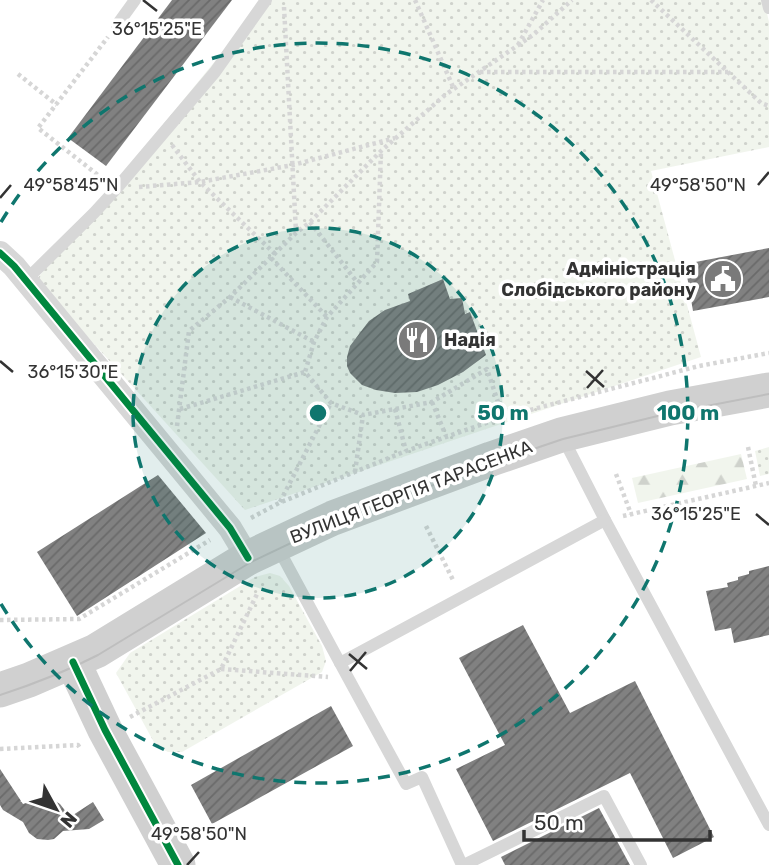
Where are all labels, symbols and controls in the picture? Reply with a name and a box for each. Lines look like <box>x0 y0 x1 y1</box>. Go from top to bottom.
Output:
text: 36°15'25"E <box>112 18 202 40</box>
text: 49°58'45"N <box>24 174 118 196</box>
text: 49°58'50"N <box>650 174 746 196</box>
place label: Адміністрація Слобідського району <box>501 258 696 301</box>
public building icon: Адміністрація Слобідського району <box>702 258 744 300</box>
restaurant icon: Надія <box>396 319 438 361</box>
place label: Надія <box>444 329 496 351</box>
text: 36°15'30"E <box>28 361 118 383</box>
text: 50 m <box>477 400 529 425</box>
text: 100 m <box>657 400 719 425</box>
centre of rings <box>306 401 330 425</box>
street label: ВУЛИЦЯ ГЕОРГІЯ ТАРАСЕНКА <box>287 436 535 548</box>
text: 36°15'25"E <box>651 503 741 525</box>
north arrow <box>21 774 91 844</box>
scale bar <box>524 798 710 842</box>
text: N <box>55 807 82 832</box>
text: 50 m <box>534 810 584 835</box>
text: 49°58'50"N <box>151 823 247 845</box>

